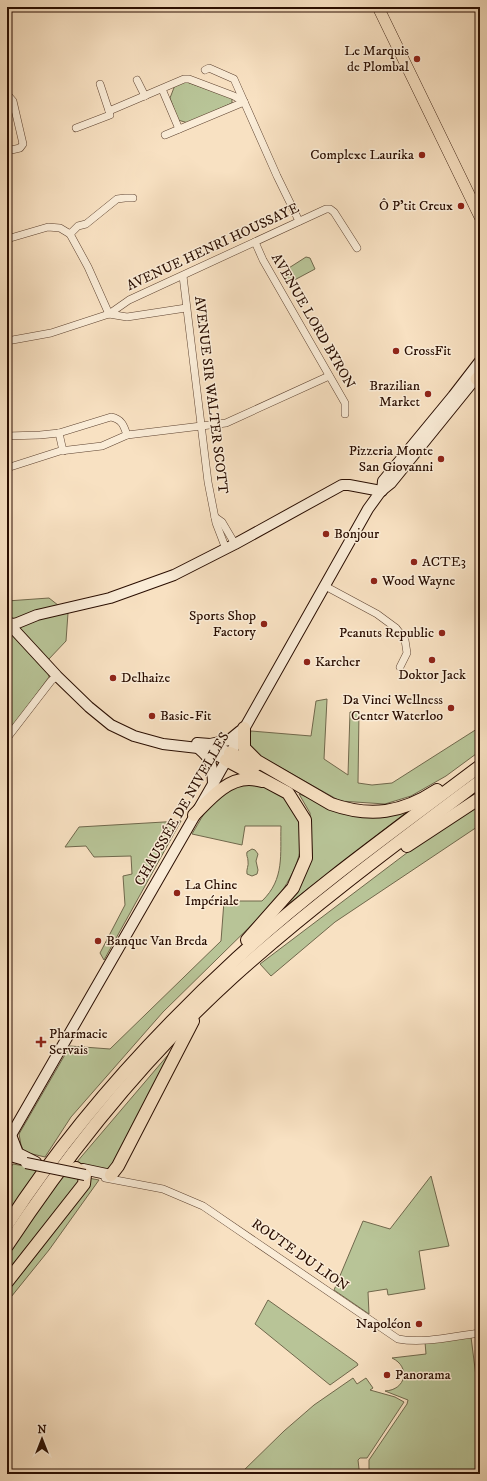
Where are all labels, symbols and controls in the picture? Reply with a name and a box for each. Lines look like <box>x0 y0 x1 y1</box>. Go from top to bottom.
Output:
place label: Le Marquis de Plombal <box>344 42 410 76</box>
marker: Le Marquis de Plombal <box>412 54 422 64</box>
place label: Complexe Laurika <box>310 146 414 164</box>
marker: Complexe Laurika <box>417 150 427 160</box>
place label: Ô P'tit Creux <box>379 197 453 215</box>
street label: AVENUE HENRI HOUSSAYE <box>124 199 302 295</box>
marker: Ô P'tit Creux <box>456 201 466 211</box>
street label: AVENUE LORD BYRON <box>267 250 359 392</box>
street label: AVENUE SIR WALTER SCOTT <box>190 295 232 495</box>
place label: CrossFit <box>404 342 452 360</box>
marker: CrossFit <box>391 346 401 356</box>
place label: Brazilian Market <box>369 377 421 411</box>
marker: Brazilian Market <box>423 389 433 399</box>
place label: Pizzeria Monte San Giovanni <box>349 442 433 476</box>
marker: Pizzeria Monte San Giovanni <box>436 454 446 464</box>
place label: Bonjour <box>334 525 380 543</box>
marker: Bonjour <box>321 529 331 539</box>
place label: ACTE3 <box>422 553 466 571</box>
marker: ACTE3 <box>409 557 419 567</box>
place label: Wood Wayne <box>381 572 456 590</box>
marker: Wood Wayne <box>369 576 379 586</box>
place label: Sports Shop Factory <box>189 607 256 641</box>
marker: Sports Shop Factory <box>259 619 269 629</box>
place label: Peanuts Republic <box>339 624 434 642</box>
marker: Peanuts Republic <box>437 628 447 638</box>
place label: Karcher <box>315 653 361 671</box>
marker: Doktor Jack <box>427 655 437 665</box>
marker: Karcher <box>302 657 312 667</box>
place label: Doktor Jack <box>398 666 466 684</box>
place label: Delhaize <box>121 669 170 687</box>
marker: Delhaize <box>108 673 118 683</box>
place label: Da Vinci Wellness Center Waterloo <box>343 691 443 725</box>
marker: Da Vinci Wellness Center Waterloo <box>446 703 456 713</box>
place label: Basic-Fit <box>160 707 212 725</box>
marker: Basic-Fit <box>147 711 157 721</box>
street label: CHAUSSÉE DE NIVELLES <box>131 729 233 889</box>
place label: La Chine Impériale <box>185 876 239 910</box>
marker: La Chine Impériale <box>172 888 182 898</box>
place label: Banque Van Breda <box>106 932 208 950</box>
marker: Banque Van Breda <box>93 936 103 946</box>
place label: Pharmacie Servais <box>49 1025 108 1059</box>
marker: Pharmacie Servais <box>36 1037 46 1047</box>
street label: ROUTE DU LION <box>248 1215 352 1296</box>
place label: Napoléon <box>356 1315 412 1333</box>
marker: Napoléon <box>414 1319 424 1329</box>
place label: Panorama <box>395 1366 451 1384</box>
marker: Panorama <box>382 1370 392 1380</box>
north arrow <box>22 1419 62 1459</box>
text: N <box>37 1423 47 1437</box>

